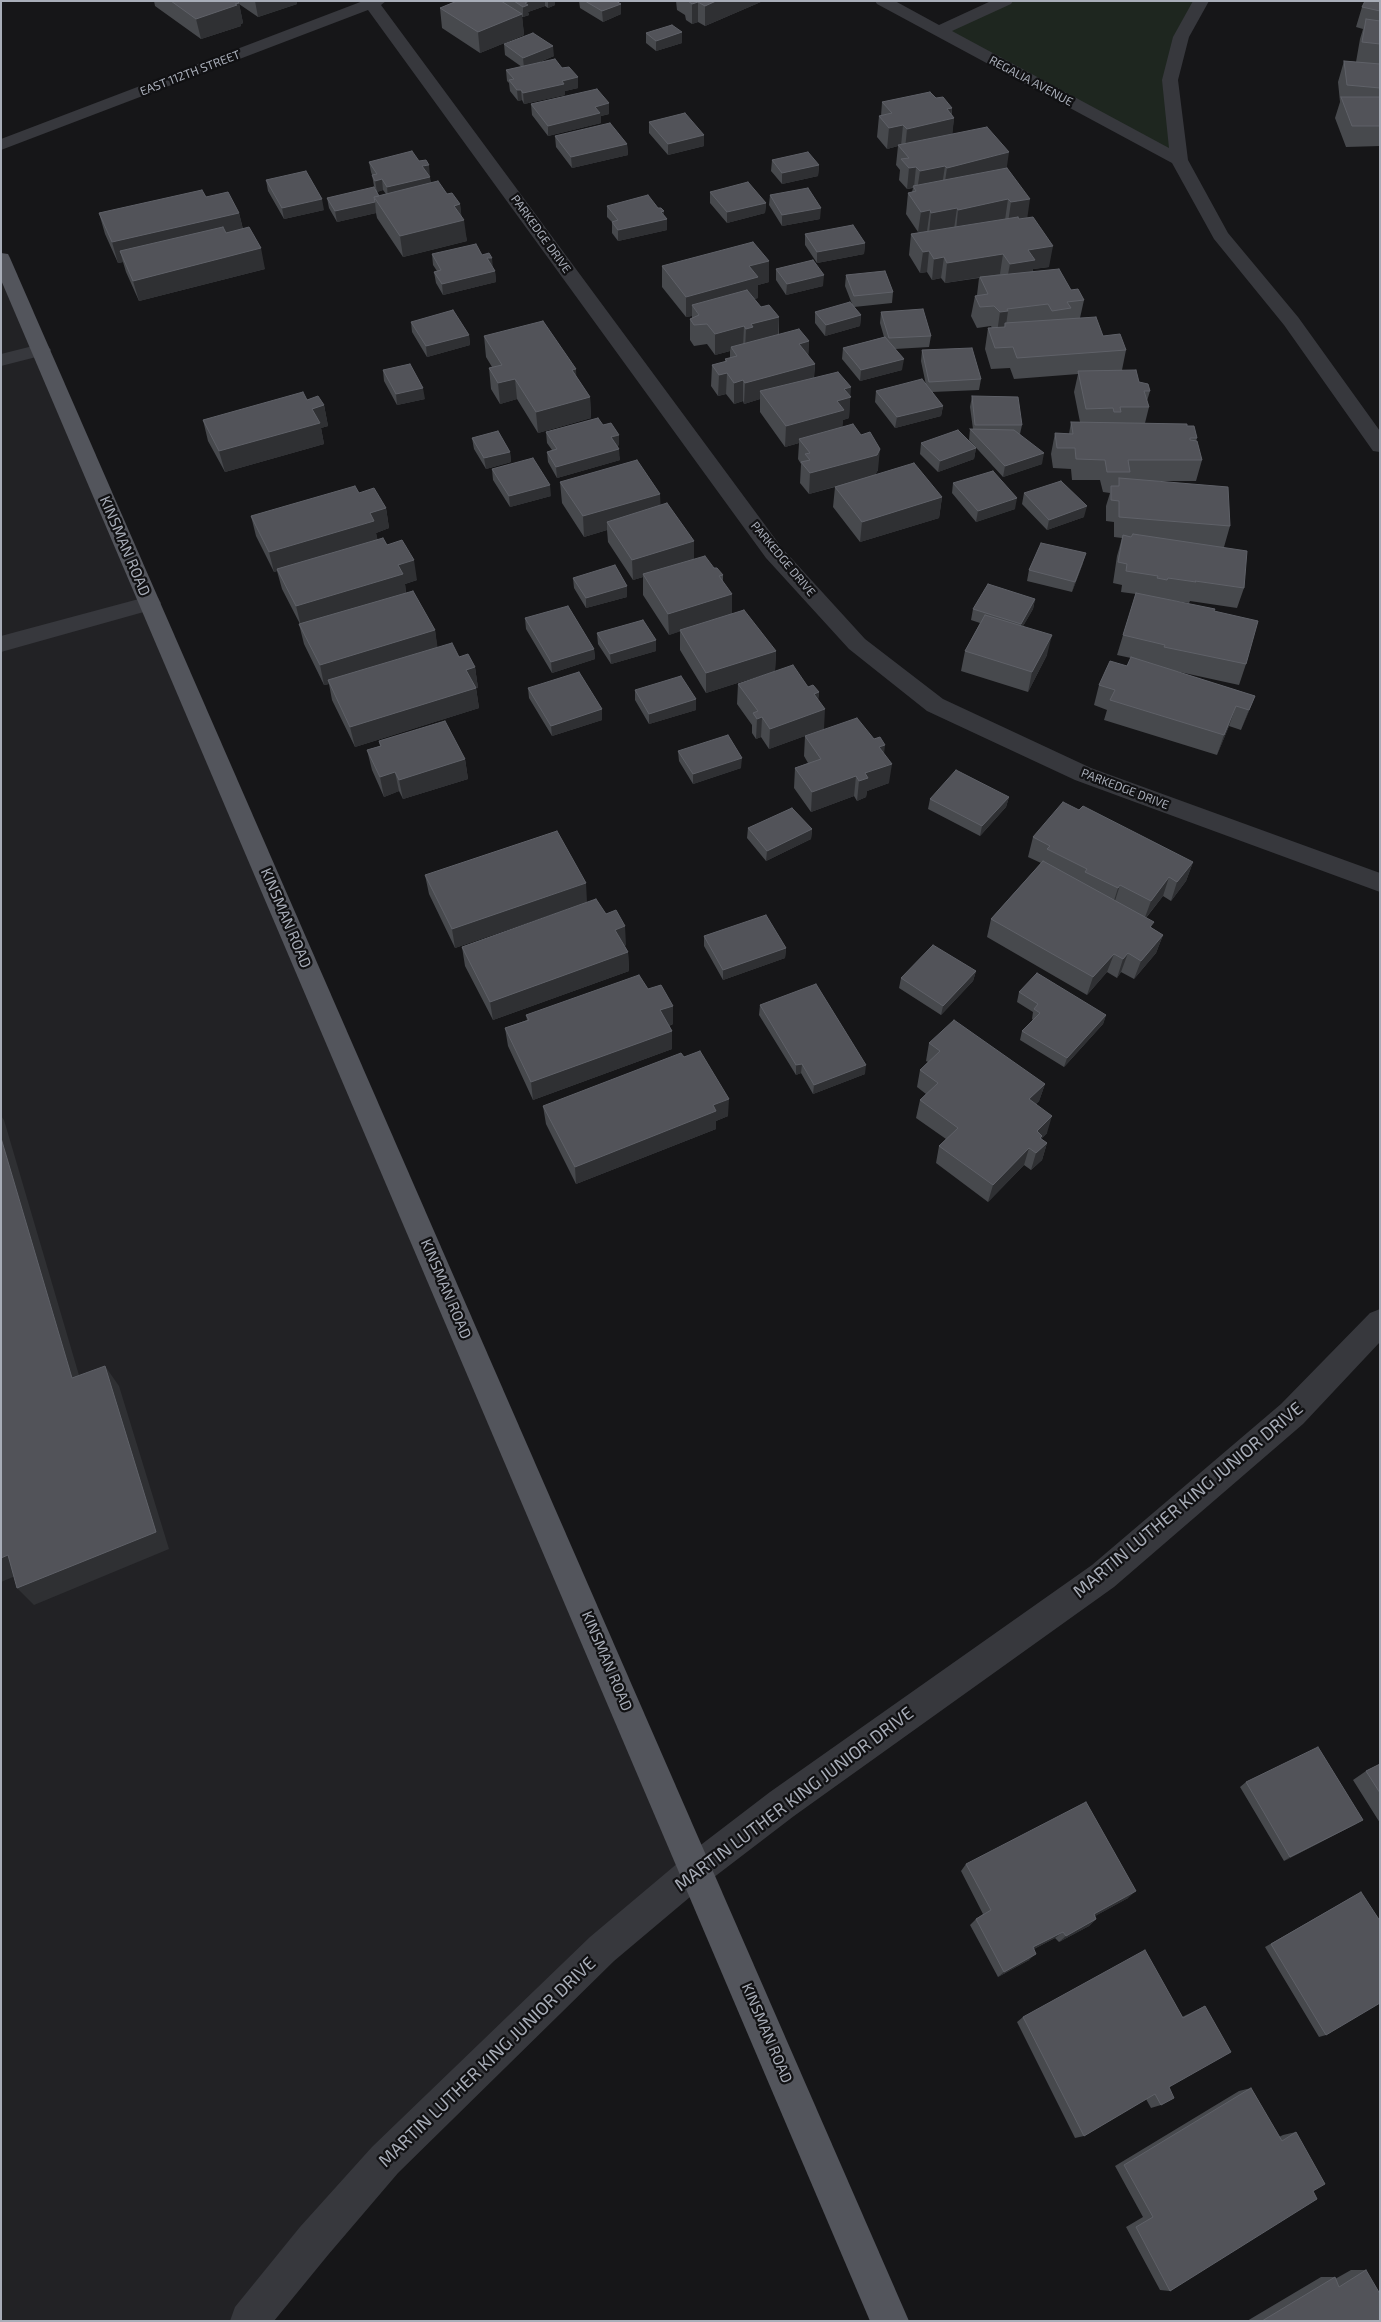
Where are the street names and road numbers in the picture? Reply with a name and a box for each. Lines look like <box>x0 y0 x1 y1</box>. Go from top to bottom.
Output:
street label: EAST 112TH STREET <box>138 47 242 99</box>
street label: REGALIA AVENUE <box>987 53 1075 109</box>
street label: PARKEDGE DRIVE <box>508 192 574 276</box>
street label: KINSMAN ROAD <box>96 493 154 599</box>
street label: PARKEDGE DRIVE <box>748 519 818 599</box>
street label: PARKEDGE DRIVE <box>1079 766 1171 812</box>
street label: KINSMAN ROAD <box>257 865 315 971</box>
street label: KINSMAN ROAD <box>417 1236 475 1342</box>
street label: MARTIN LUTHER KING JUNIOR DRIVE <box>1069 1397 1307 1603</box>
street label: KINSMAN ROAD <box>578 1608 636 1714</box>
street label: MARTIN LUTHER KING JUNIOR DRIVE <box>670 1702 918 1896</box>
street label: MARTIN LUTHER KING JUNIOR DRIVE <box>374 1952 600 2172</box>
street label: KINSMAN ROAD <box>738 1980 796 2086</box>

